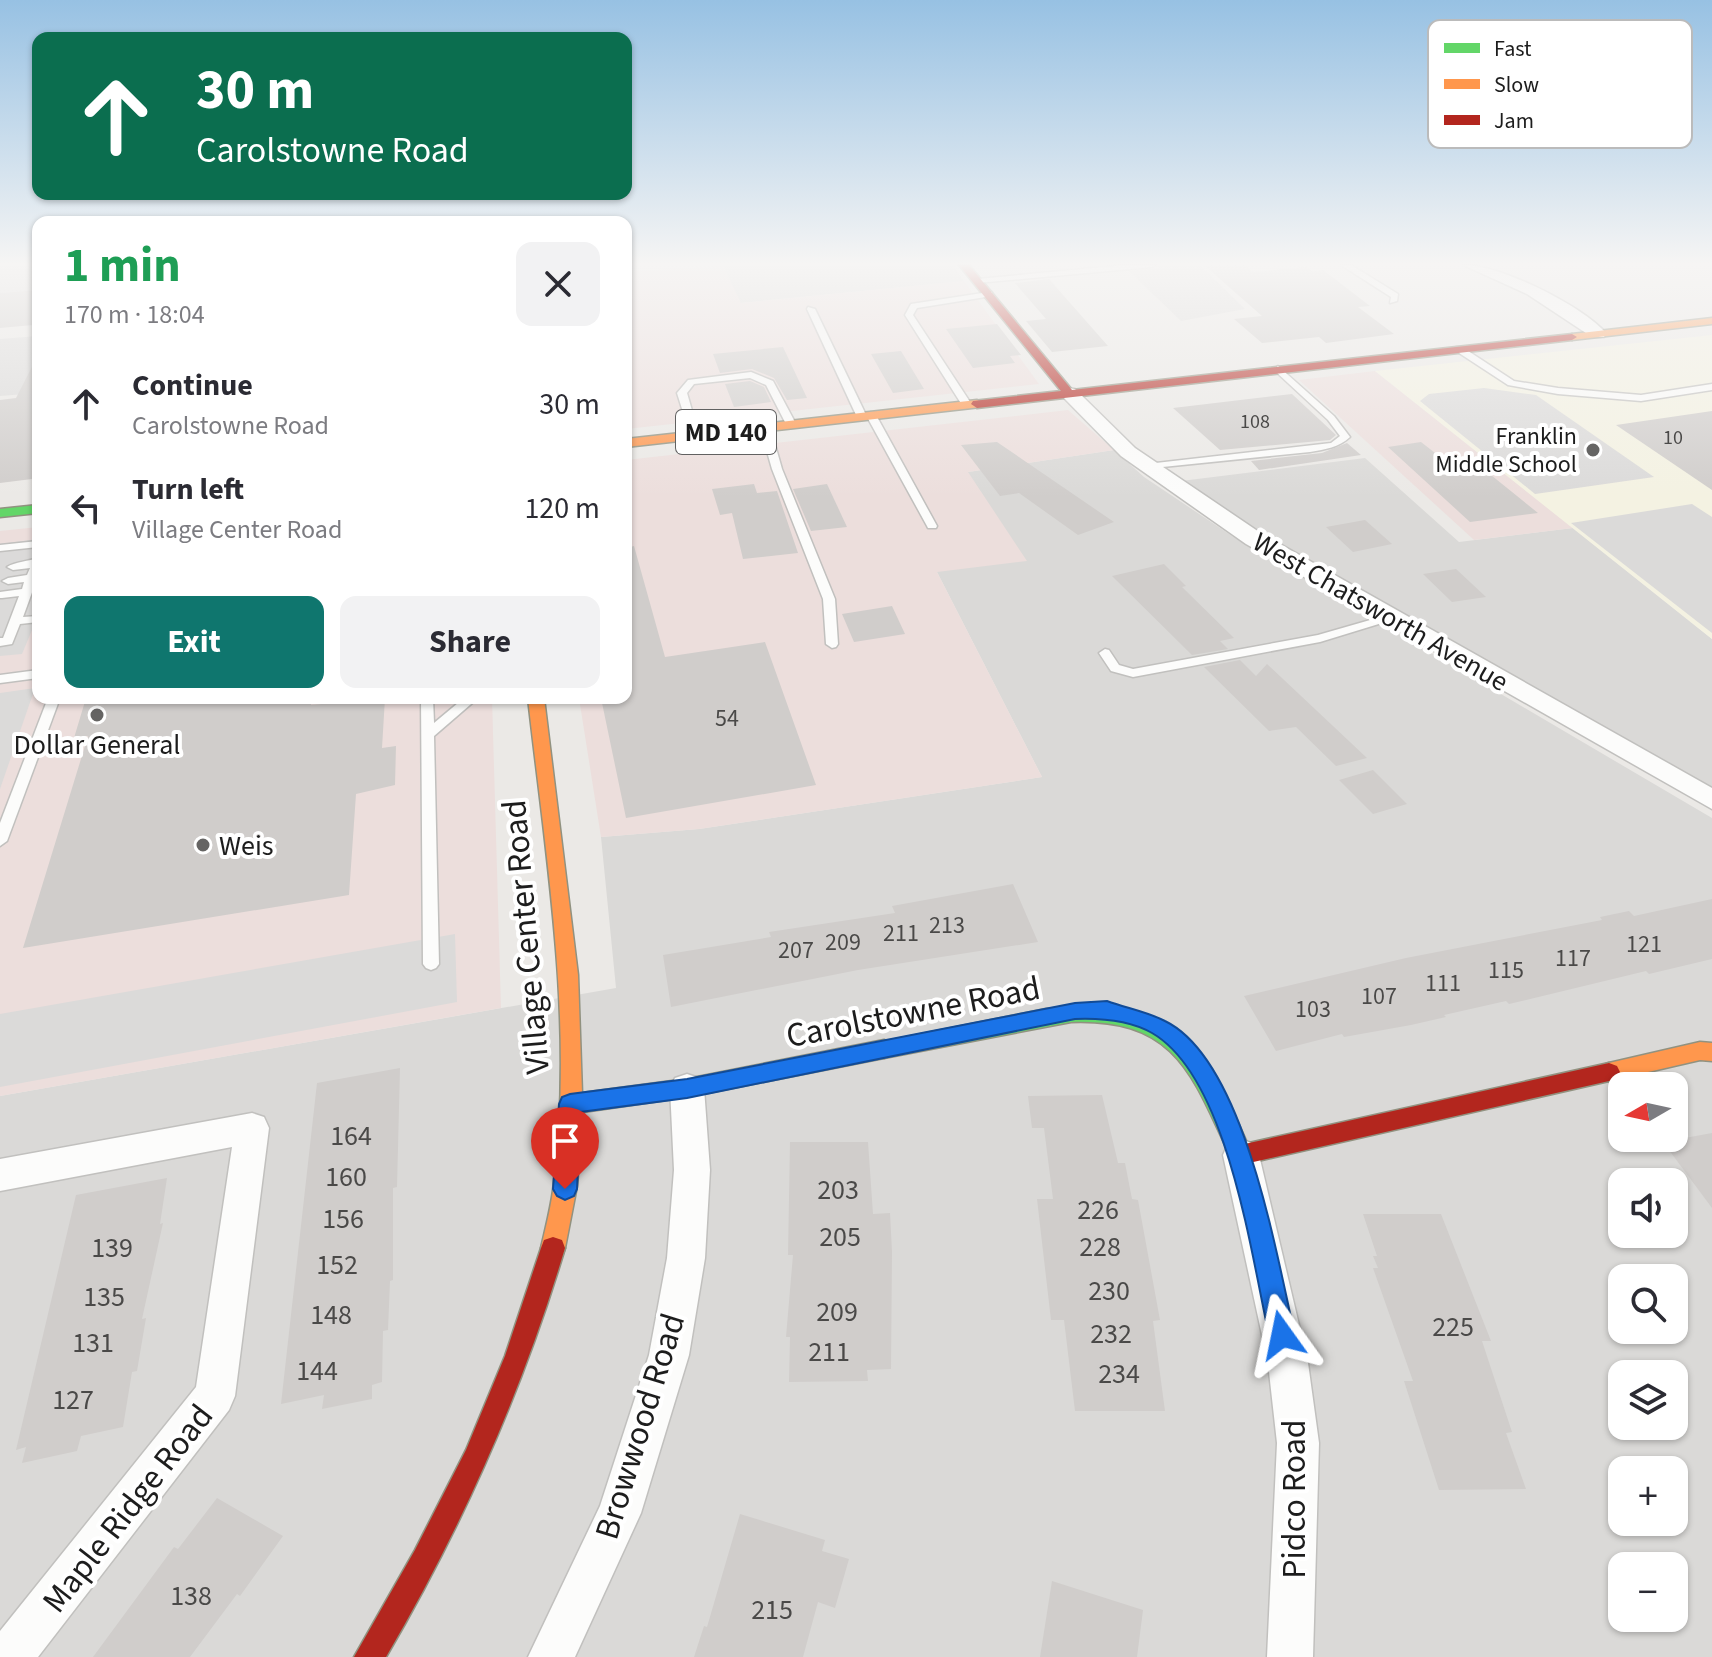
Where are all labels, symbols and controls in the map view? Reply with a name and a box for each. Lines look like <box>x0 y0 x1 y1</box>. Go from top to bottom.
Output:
legend <box>1428 20 1692 148</box>
text: Fast <box>1494 33 1532 65</box>
text: 30 m <box>196 51 314 130</box>
icon: ahead <box>64 64 168 168</box>
text: Slow <box>1494 69 1539 101</box>
text: Jam <box>1494 105 1534 137</box>
text: Carolstowne Road <box>196 125 469 176</box>
text: 1 min <box>64 232 181 300</box>
button: close <box>516 242 600 326</box>
text: 170 m · 18:04 <box>64 296 205 333</box>
text: Continue <box>132 364 253 407</box>
icon: ahead <box>64 382 108 426</box>
text: 30 m <box>539 383 600 426</box>
text: Carolstowne Road <box>132 407 329 444</box>
house number: 108 <box>1240 408 1270 436</box>
road number: MD 140 <box>676 410 776 454</box>
place label: Franklin Middle School <box>1435 419 1577 482</box>
house number: 10 <box>1663 424 1683 452</box>
marker: Franklin Middle School <box>1584 441 1602 459</box>
text: Turn left <box>132 468 244 511</box>
icon: left <box>64 486 108 530</box>
text: 120 m <box>524 487 600 530</box>
text: Village Center Road <box>132 511 342 548</box>
street label: West Chatsworth Avenue <box>1245 522 1516 702</box>
button: Exit <box>64 596 324 688</box>
button: Share <box>340 596 600 688</box>
house number: 54 <box>715 701 739 736</box>
marker: Dollar General <box>88 706 106 724</box>
place label: Dollar General <box>14 725 180 765</box>
street label: Village Center Road <box>490 798 563 1076</box>
place label: Weis <box>219 826 274 866</box>
marker: Weis <box>194 836 212 854</box>
house number: 213 <box>929 908 965 943</box>
house number: 211 <box>883 916 919 951</box>
house number: 209 <box>825 925 861 960</box>
house number: 121 <box>1626 927 1662 962</box>
house number: 207 <box>778 933 814 968</box>
house number: 117 <box>1555 941 1591 976</box>
house number: 115 <box>1488 953 1524 988</box>
street label: Carolstowne Road <box>782 964 1044 1061</box>
house number: 111 <box>1425 966 1461 1001</box>
house number: 107 <box>1361 979 1397 1014</box>
house number: 103 <box>1295 992 1331 1027</box>
north arrow <box>1608 1072 1688 1152</box>
map controls <box>1608 1072 1688 1632</box>
pin <box>531 1107 599 1189</box>
house number: 164 <box>330 1116 372 1156</box>
icon: arrive <box>543 1119 587 1163</box>
house number: 160 <box>325 1157 367 1197</box>
button: sound <box>1608 1168 1688 1248</box>
house number: 203 <box>817 1170 859 1210</box>
house number: 226 <box>1077 1190 1119 1230</box>
house number: 156 <box>322 1199 364 1239</box>
house number: 205 <box>819 1217 861 1257</box>
house number: 228 <box>1079 1227 1121 1267</box>
house number: 139 <box>91 1228 133 1268</box>
house number: 152 <box>316 1245 358 1285</box>
button: search <box>1608 1264 1688 1344</box>
house number: 230 <box>1088 1271 1130 1311</box>
house number: 135 <box>83 1277 125 1317</box>
house number: 209 <box>816 1292 858 1332</box>
position arrow <box>1240 1293 1324 1377</box>
house number: 148 <box>310 1295 352 1335</box>
street label: Browwood Road <box>583 1307 698 1546</box>
house number: 225 <box>1432 1307 1474 1347</box>
house number: 232 <box>1090 1314 1132 1354</box>
house number: 131 <box>72 1323 114 1363</box>
house number: 211 <box>808 1332 850 1372</box>
house number: 144 <box>296 1351 338 1391</box>
house number: 234 <box>1098 1354 1140 1394</box>
button: layers <box>1608 1360 1688 1440</box>
house number: 127 <box>52 1380 94 1420</box>
street label: Maple Ridge Road <box>31 1394 225 1624</box>
street label: Pidco Road <box>1270 1419 1319 1579</box>
button: + <box>1608 1456 1688 1536</box>
button: − <box>1608 1552 1688 1632</box>
house number: 138 <box>170 1576 212 1616</box>
house number: 215 <box>751 1590 793 1630</box>

